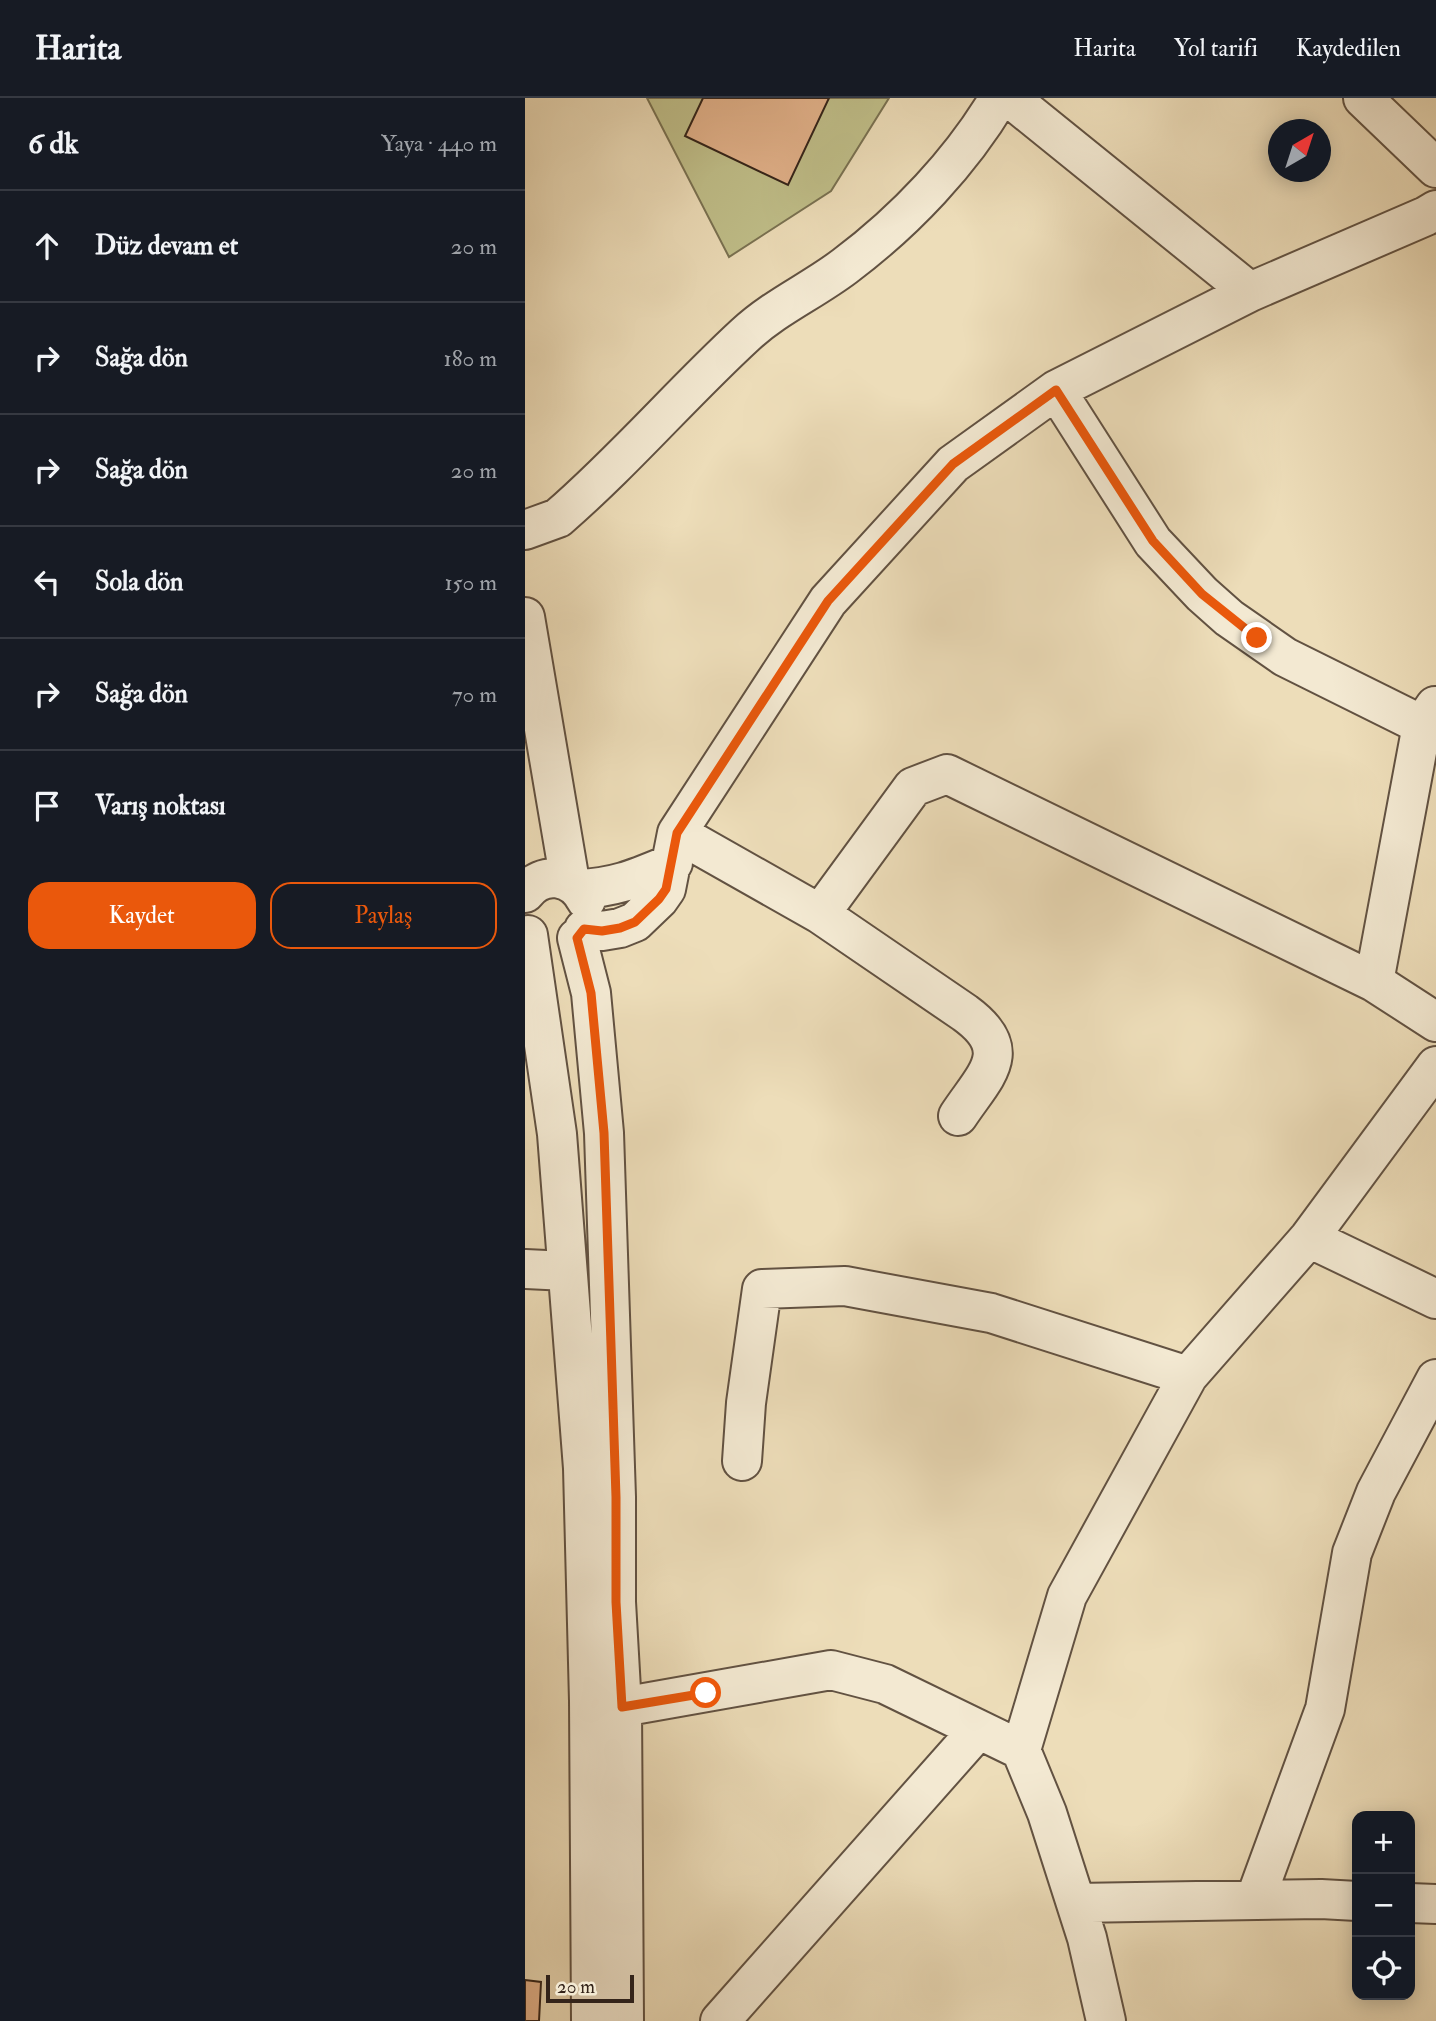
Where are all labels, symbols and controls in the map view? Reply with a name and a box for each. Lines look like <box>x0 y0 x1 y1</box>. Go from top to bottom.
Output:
text: Harita <box>35 28 121 69</box>
text: Harita <box>1073 33 1136 64</box>
text: Yol tarifi <box>1174 33 1258 64</box>
text: Kaydedilen <box>1296 33 1401 64</box>
north arrow <box>1268 119 1331 182</box>
text: 6 dk <box>28 125 79 162</box>
text: Yaya · 440 m <box>381 129 497 158</box>
icon: ahead <box>28 227 66 265</box>
text: Düz devam et <box>95 230 238 262</box>
text: 20 m <box>451 232 497 261</box>
icon: right <box>28 339 66 377</box>
text: Sağa dön <box>95 342 188 374</box>
text: 180 m <box>444 344 497 373</box>
icon: right <box>28 451 66 489</box>
text: Sağa dön <box>95 454 188 486</box>
text: 20 m <box>451 456 497 485</box>
icon: left <box>28 563 66 601</box>
text: Sola dön <box>95 566 183 598</box>
text: 150 m <box>444 568 497 597</box>
route end <box>1241 622 1272 653</box>
icon: right <box>28 675 66 713</box>
text: Sağa dön <box>95 678 188 710</box>
text: 70 m <box>452 680 497 709</box>
icon: arrive <box>28 787 66 825</box>
text: Varış noktası <box>95 790 226 822</box>
button: Kaydet <box>28 882 256 949</box>
button: Paylaş <box>270 882 497 949</box>
route start <box>690 1677 721 1708</box>
map controls <box>1352 1811 1415 2000</box>
button: + <box>1352 1811 1415 1874</box>
button: − <box>1352 1874 1415 1937</box>
button: locate <box>1352 1937 1415 2000</box>
scale bar <box>546 1972 633 2004</box>
text: 20 m <box>557 1975 595 1999</box>

